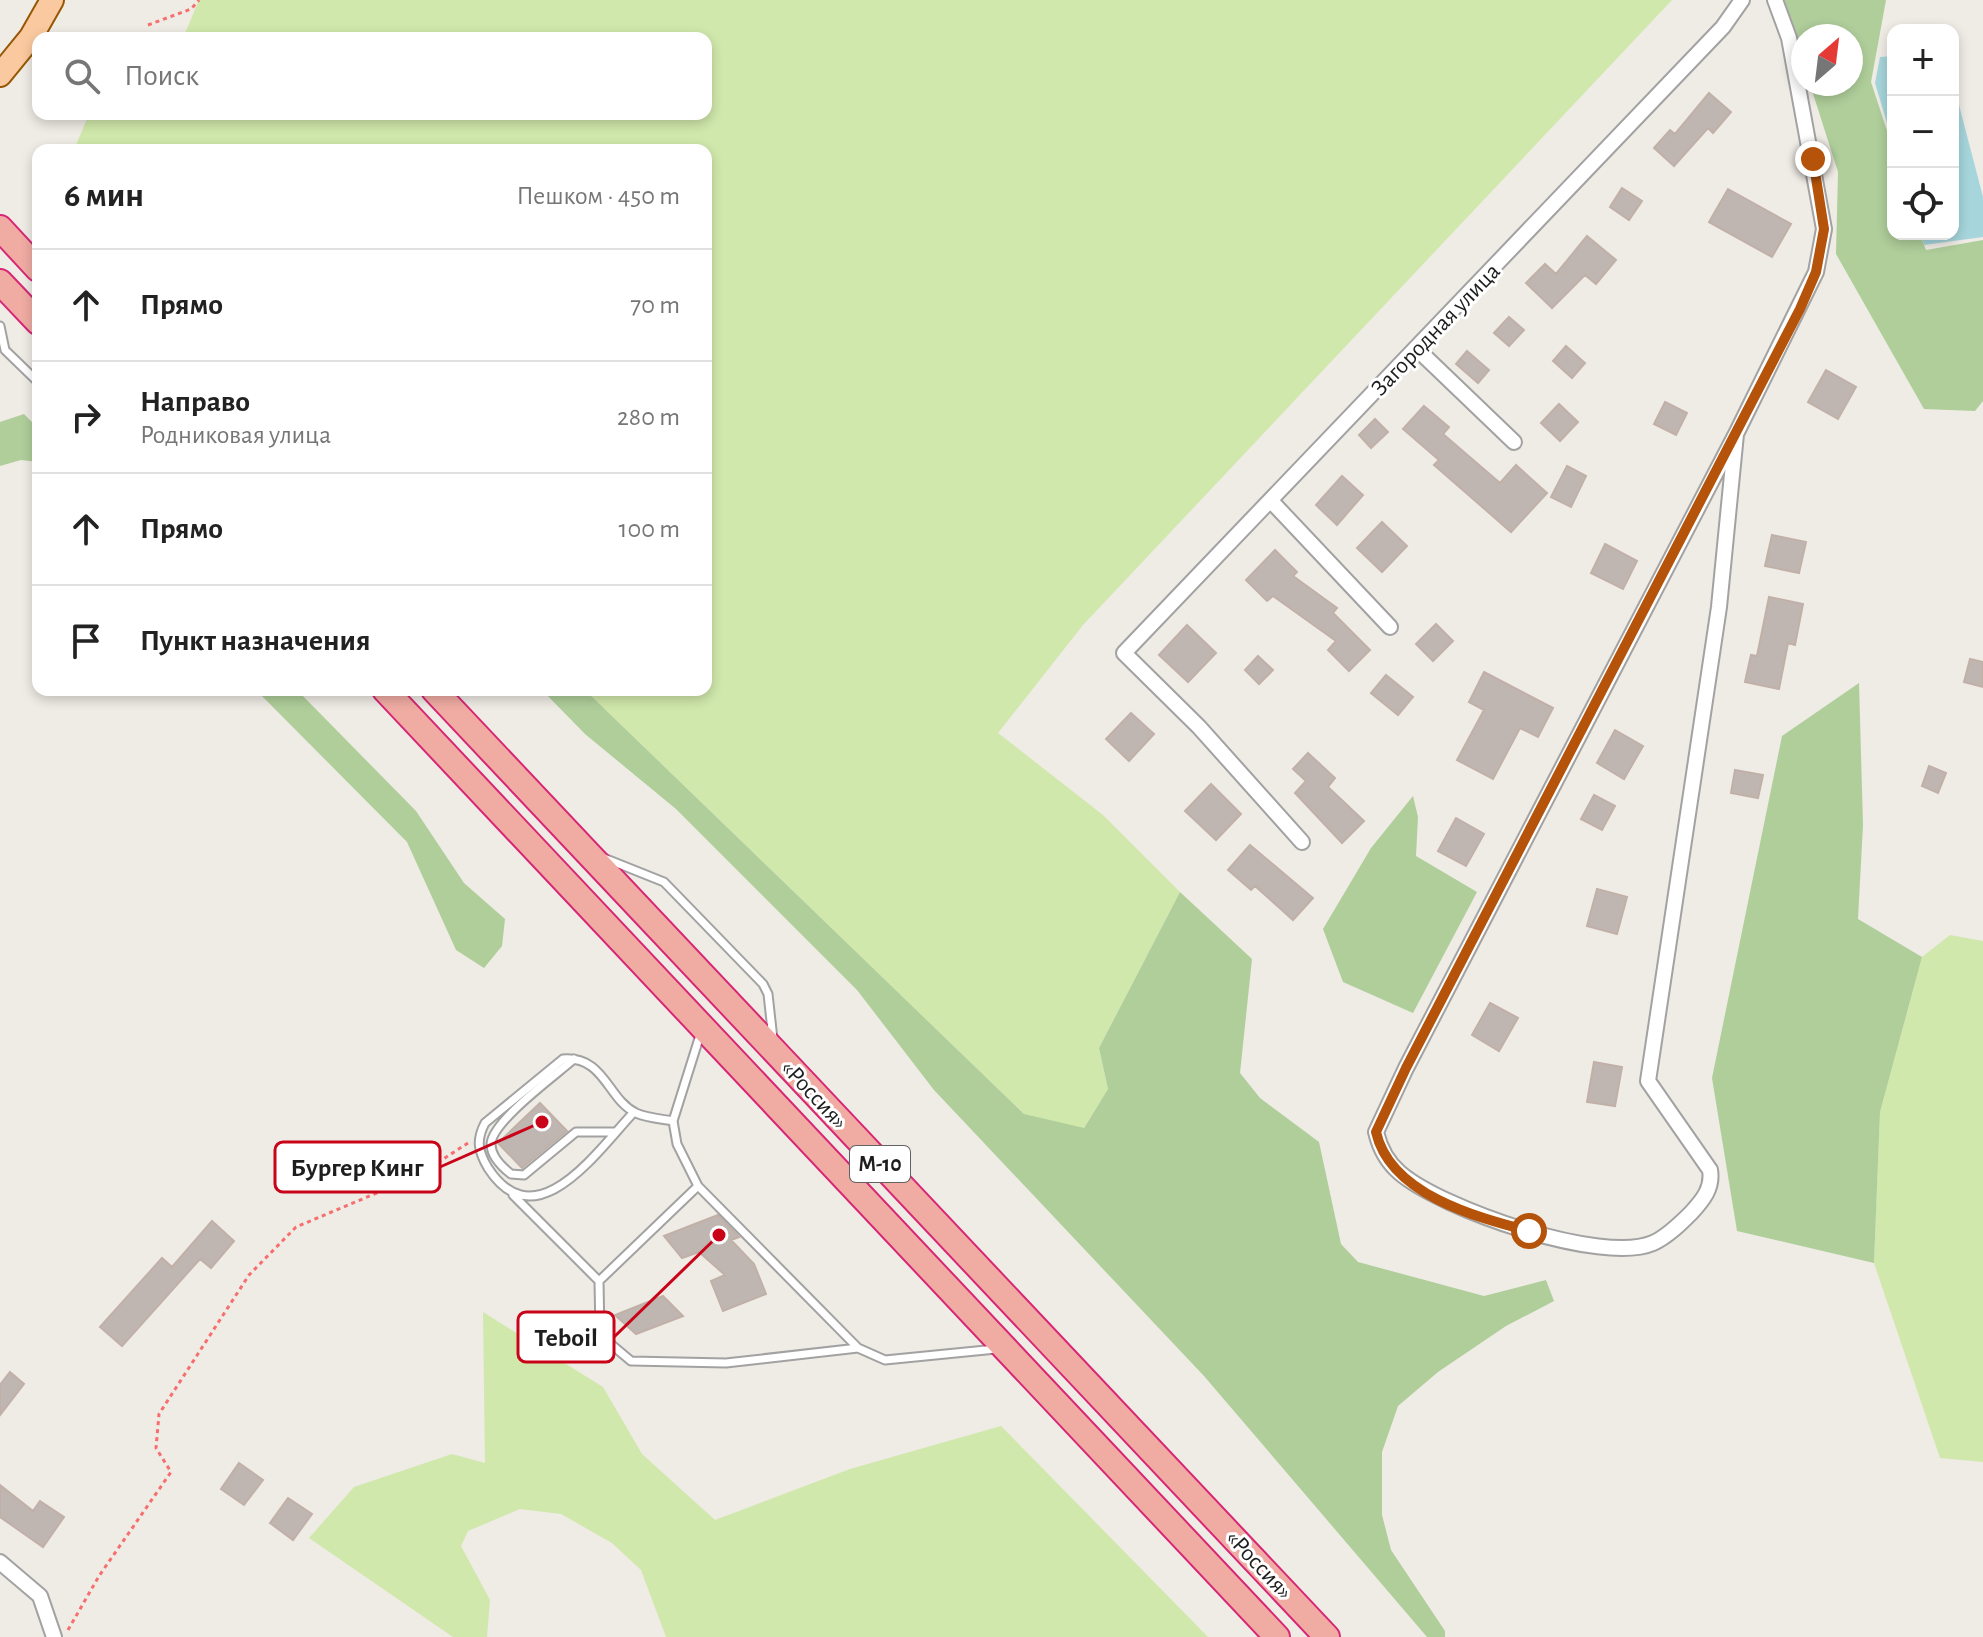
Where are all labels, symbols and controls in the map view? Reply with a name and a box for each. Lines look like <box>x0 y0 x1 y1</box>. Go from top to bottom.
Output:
north arrow <box>1791 24 1863 96</box>
map controls <box>1887 24 1959 240</box>
button: + <box>1887 24 1959 96</box>
search box <box>32 32 712 120</box>
icon: search <box>60 54 104 98</box>
text: Поиск <box>124 61 199 91</box>
button: − <box>1887 96 1959 168</box>
route end <box>1795 141 1831 177</box>
button: locate <box>1887 168 1959 240</box>
text: 6 мин <box>64 179 144 213</box>
text: Пешком · 450 m <box>517 183 680 209</box>
street label: Загородная улица <box>1367 259 1505 401</box>
icon: ahead <box>64 283 108 327</box>
text: Прямо <box>140 290 223 320</box>
text: 70 m <box>630 292 680 318</box>
text: Направо <box>140 387 250 417</box>
icon: right <box>64 395 108 439</box>
text: 280 m <box>617 404 680 430</box>
text: Родниковая улица <box>140 422 331 448</box>
icon: ahead <box>64 507 108 551</box>
text: Прямо <box>140 514 223 544</box>
text: 100 m <box>619 516 680 542</box>
icon: arrive <box>64 619 108 663</box>
text: Пункт назначения <box>140 626 371 656</box>
street label: «Россия» <box>776 1056 852 1134</box>
callout: Бургер Кинг <box>275 1142 440 1192</box>
road number: М-10 <box>850 1146 910 1182</box>
text: Бургер Кинг <box>290 1155 424 1181</box>
route start <box>1511 1213 1547 1249</box>
callout: Teboil <box>518 1312 614 1362</box>
text: Teboil <box>534 1325 598 1351</box>
street label: «Россия» <box>1221 1526 1297 1604</box>

